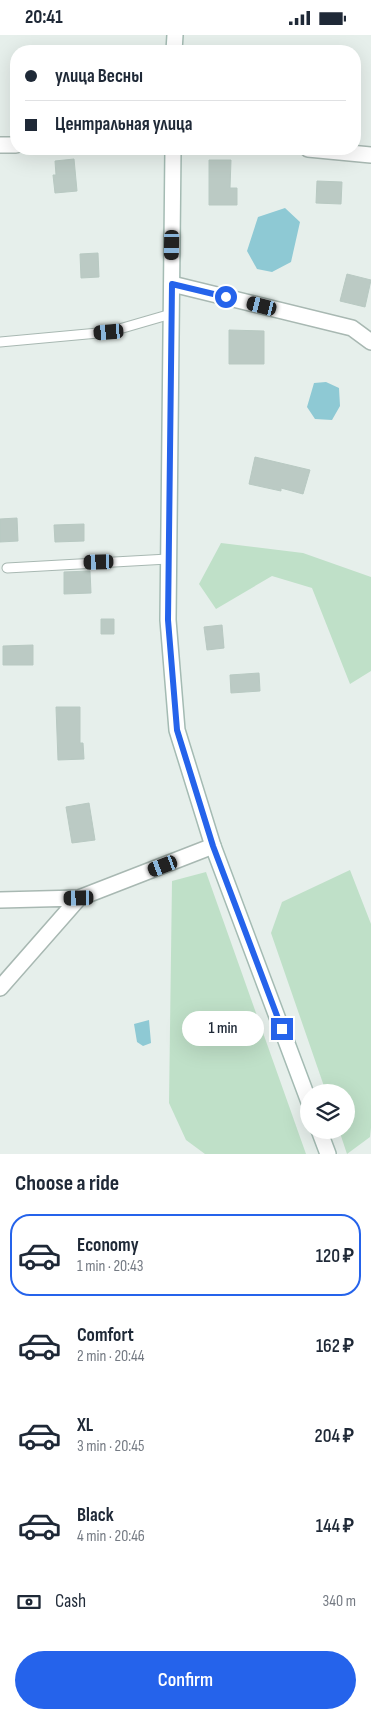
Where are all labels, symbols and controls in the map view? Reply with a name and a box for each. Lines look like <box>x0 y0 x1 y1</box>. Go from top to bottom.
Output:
text: 20:41 <box>25 6 63 29</box>
text: улица Весны <box>55 65 143 88</box>
text: Центральная улица <box>55 113 193 136</box>
car <box>164 230 179 260</box>
route start <box>215 286 237 308</box>
car <box>245 295 278 317</box>
car <box>93 323 124 341</box>
car <box>83 554 114 570</box>
car <box>146 854 179 878</box>
car <box>63 890 94 906</box>
callout: 1 min <box>182 1011 264 1047</box>
route end <box>271 1018 293 1040</box>
text: 1 min <box>208 1019 238 1038</box>
map controls <box>300 1084 355 1139</box>
button: layers <box>300 1084 355 1139</box>
text: Choose a ride <box>15 1170 119 1197</box>
icon: car <box>17 1233 62 1278</box>
text: Economy <box>77 1234 139 1257</box>
text: 120 ₽ <box>316 1245 354 1268</box>
text: 1 min · 20:43 <box>77 1257 144 1276</box>
icon: car <box>17 1323 62 1368</box>
text: Comfort <box>77 1324 134 1347</box>
text: 162 ₽ <box>316 1335 354 1358</box>
text: 2 min · 20:44 <box>77 1347 145 1366</box>
icon: car <box>17 1413 62 1458</box>
text: XL <box>77 1414 93 1437</box>
text: 204 ₽ <box>315 1425 354 1448</box>
text: 3 min · 20:45 <box>77 1437 144 1456</box>
icon: car <box>17 1503 62 1548</box>
text: Black <box>77 1504 114 1527</box>
text: 144 ₽ <box>316 1515 354 1538</box>
text: 4 min · 20:46 <box>77 1527 145 1546</box>
icon: cash <box>15 1588 43 1616</box>
text: Cash <box>55 1590 86 1613</box>
text: 340 m <box>323 1592 356 1611</box>
button: Confirm <box>15 1651 356 1709</box>

